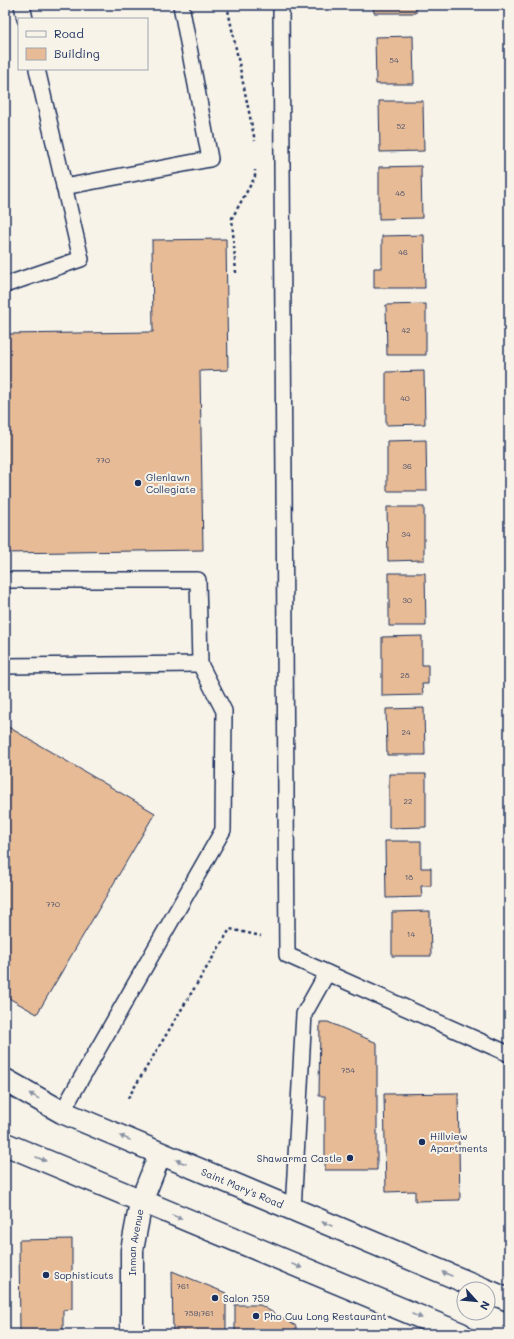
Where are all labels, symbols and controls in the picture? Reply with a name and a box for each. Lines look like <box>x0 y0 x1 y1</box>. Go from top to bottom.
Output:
legend <box>18 18 148 70</box>
text: Road <box>54 25 84 41</box>
text: Building <box>54 45 100 61</box>
house number: 54 <box>389 55 399 65</box>
house number: 52 <box>396 121 406 131</box>
house number: 48 <box>395 188 405 198</box>
house number: 46 <box>398 247 408 257</box>
house number: 42 <box>401 325 411 335</box>
house number: 40 <box>400 393 410 403</box>
house number: 770 <box>96 455 110 465</box>
house number: 36 <box>402 461 412 471</box>
place label: Glenlawn Collegiate <box>146 470 196 496</box>
marker: Glenlawn Collegiate <box>133 478 143 488</box>
house number: 34 <box>401 529 411 539</box>
house number: 30 <box>402 595 412 605</box>
house number: 28 <box>400 670 410 680</box>
house number: 24 <box>401 727 411 737</box>
house number: 22 <box>404 796 412 806</box>
house number: 18 <box>405 872 413 882</box>
house number: 770 <box>46 899 60 909</box>
house number: 14 <box>407 929 415 939</box>
house number: 754 <box>341 1065 355 1075</box>
one-way arrow <box>28 1093 39 1099</box>
place label: Hillview Apartments <box>430 1129 488 1155</box>
one-way arrow <box>118 1135 130 1141</box>
marker: Hillview Apartments <box>417 1137 427 1147</box>
place label: Shawarma Castle <box>257 1151 342 1165</box>
marker: Shawarma Castle <box>345 1153 355 1163</box>
one-way arrow <box>35 1156 46 1162</box>
one-way arrow <box>175 1159 187 1165</box>
street label: Saint Mary's Road <box>199 1164 286 1211</box>
street label: Inman Avenue <box>125 1208 147 1276</box>
one-way arrow <box>171 1214 183 1220</box>
one-way arrow <box>320 1220 332 1226</box>
one-way arrow <box>292 1264 304 1270</box>
place label: Sophisticuts <box>54 1268 113 1282</box>
marker: Sophisticuts <box>41 1270 51 1280</box>
one-way arrow <box>441 1271 452 1277</box>
house number: 761 <box>177 1281 189 1291</box>
north arrow <box>456 1281 496 1321</box>
place label: Salon 759 <box>223 1291 269 1305</box>
marker: Salon 759 <box>210 1293 220 1303</box>
text: N <box>477 1299 494 1313</box>
house number: 759;761 <box>184 1308 214 1318</box>
place label: Pho Cuu Long Restaurant <box>264 1309 387 1323</box>
marker: Pho Cuu Long Restaurant <box>251 1311 261 1321</box>
one-way arrow <box>412 1313 423 1319</box>

